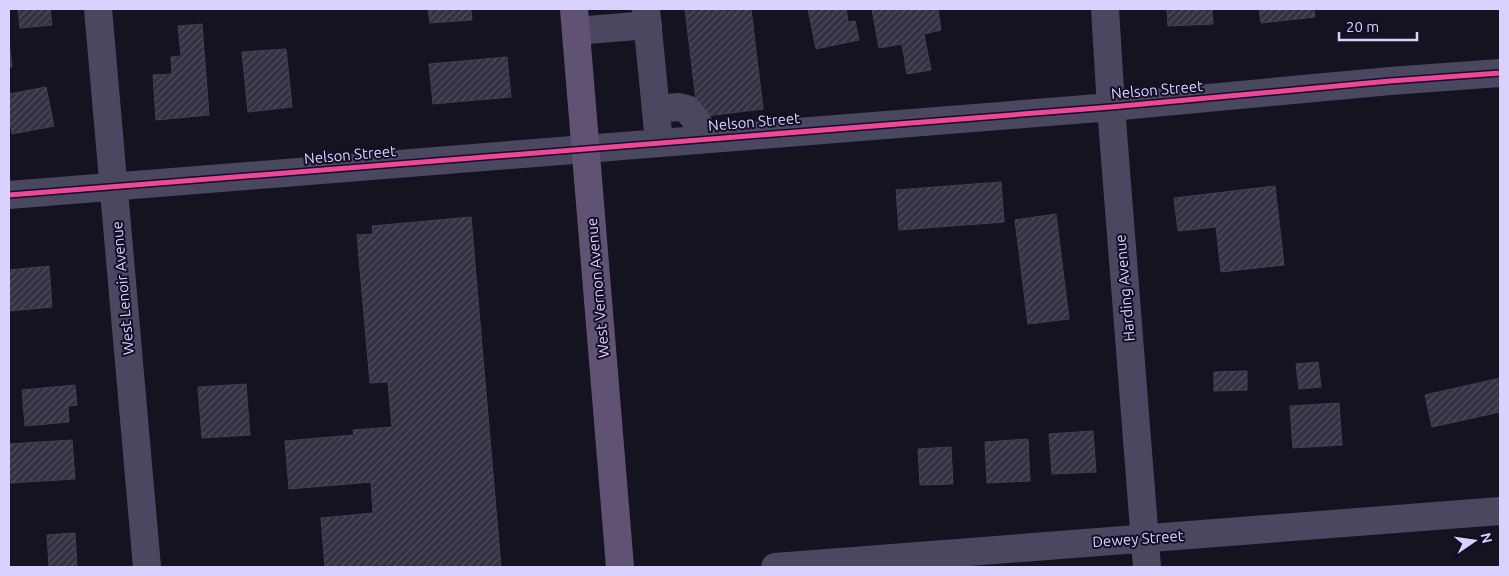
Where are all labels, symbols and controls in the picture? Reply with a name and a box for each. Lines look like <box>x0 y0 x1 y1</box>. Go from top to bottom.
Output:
scale bar <box>1339 10 1416 42</box>
text: 20 m <box>1346 18 1379 35</box>
street label: Nelson Street <box>1110 77 1204 102</box>
street label: Nelson Street <box>707 109 801 134</box>
street label: Nelson Street <box>303 142 397 167</box>
street label: West Vernon Avenue <box>583 217 612 359</box>
street label: West Lenoir Avenue <box>108 220 137 356</box>
street label: Harding Avenue <box>1111 234 1138 342</box>
north arrow <box>1449 516 1499 566</box>
street label: Dewey Street <box>1092 527 1184 550</box>
text: N <box>1478 531 1496 545</box>

